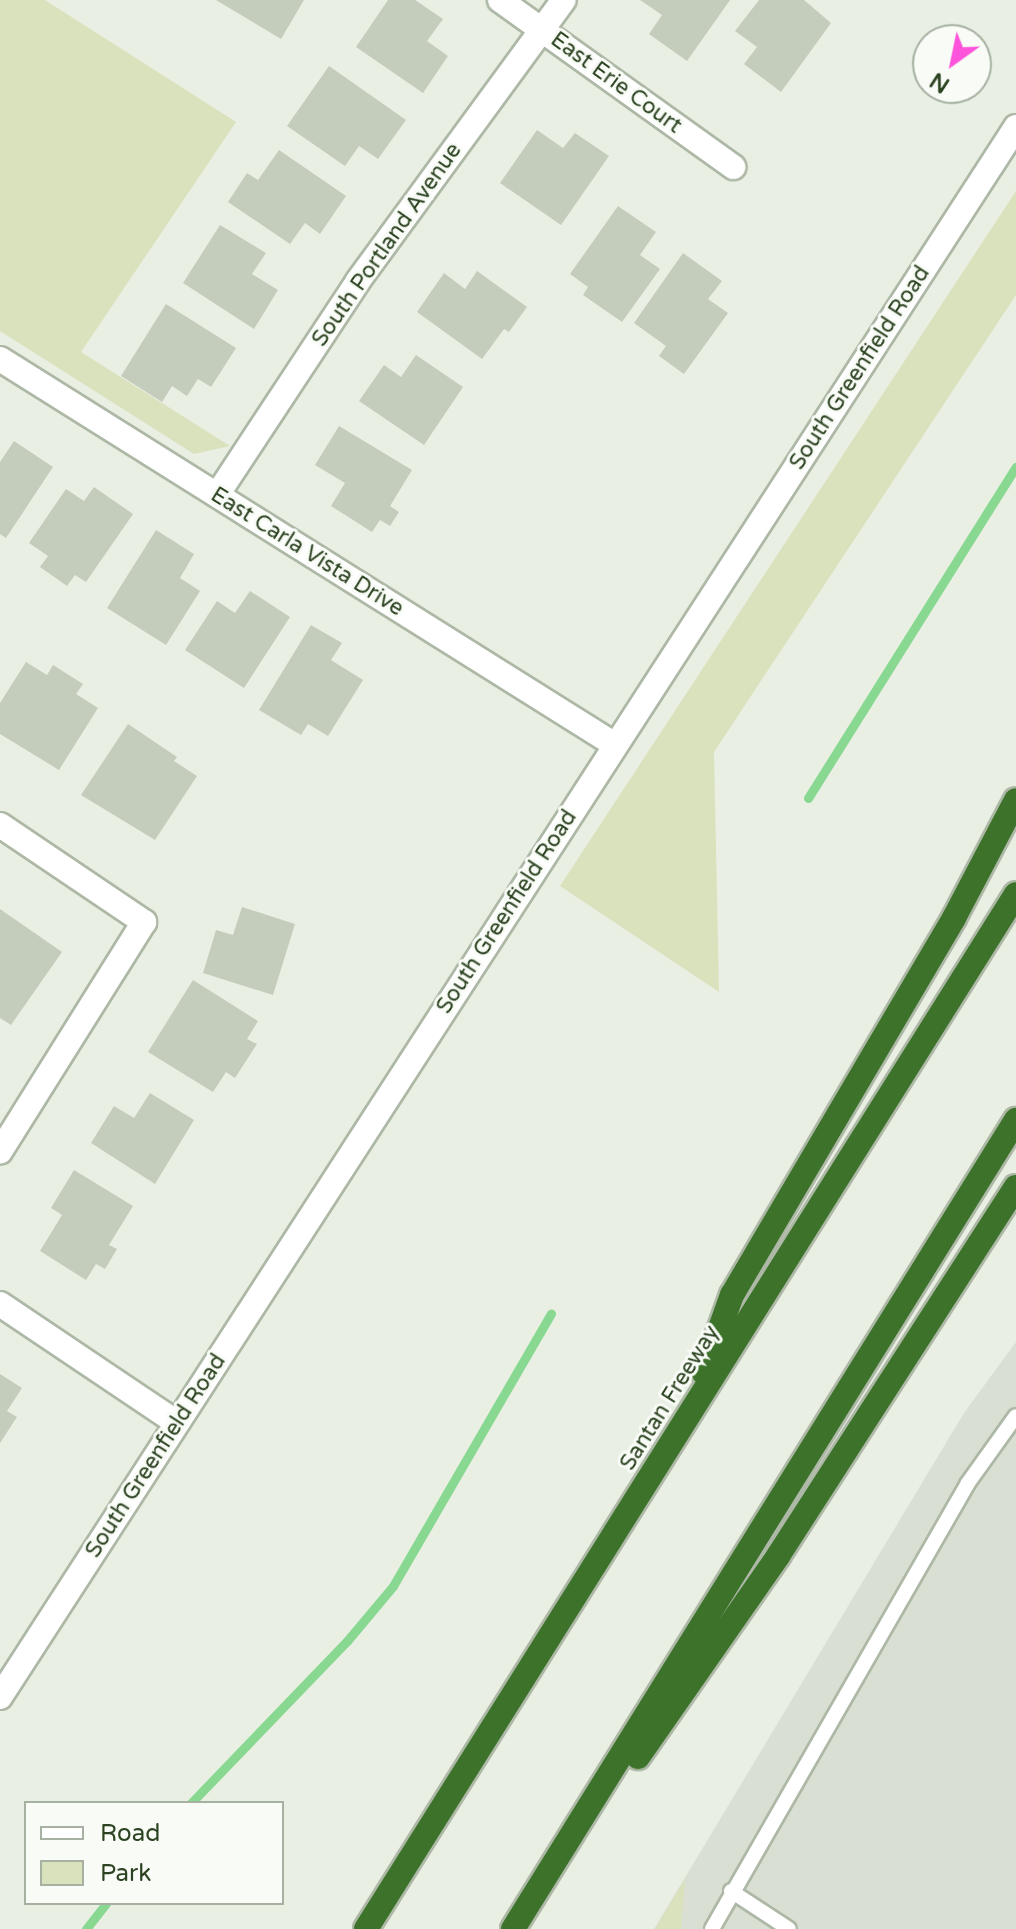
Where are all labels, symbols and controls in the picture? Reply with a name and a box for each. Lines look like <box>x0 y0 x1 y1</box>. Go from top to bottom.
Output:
north arrow <box>912 24 992 104</box>
street label: East Erie Court <box>545 27 687 139</box>
text: N <box>926 67 955 98</box>
street label: South Portland Avenue <box>307 138 467 352</box>
street label: South Greenfield Road <box>784 261 936 475</box>
street label: East Carla Vista Drive <box>206 482 408 622</box>
street label: South Greenfield Road <box>431 805 583 1019</box>
street label: Santan Freeway <box>615 1321 725 1475</box>
street label: South Greenfield Road <box>80 1349 232 1563</box>
legend <box>24 1801 284 1905</box>
text: Road <box>100 1819 160 1848</box>
text: Park <box>100 1859 151 1888</box>

